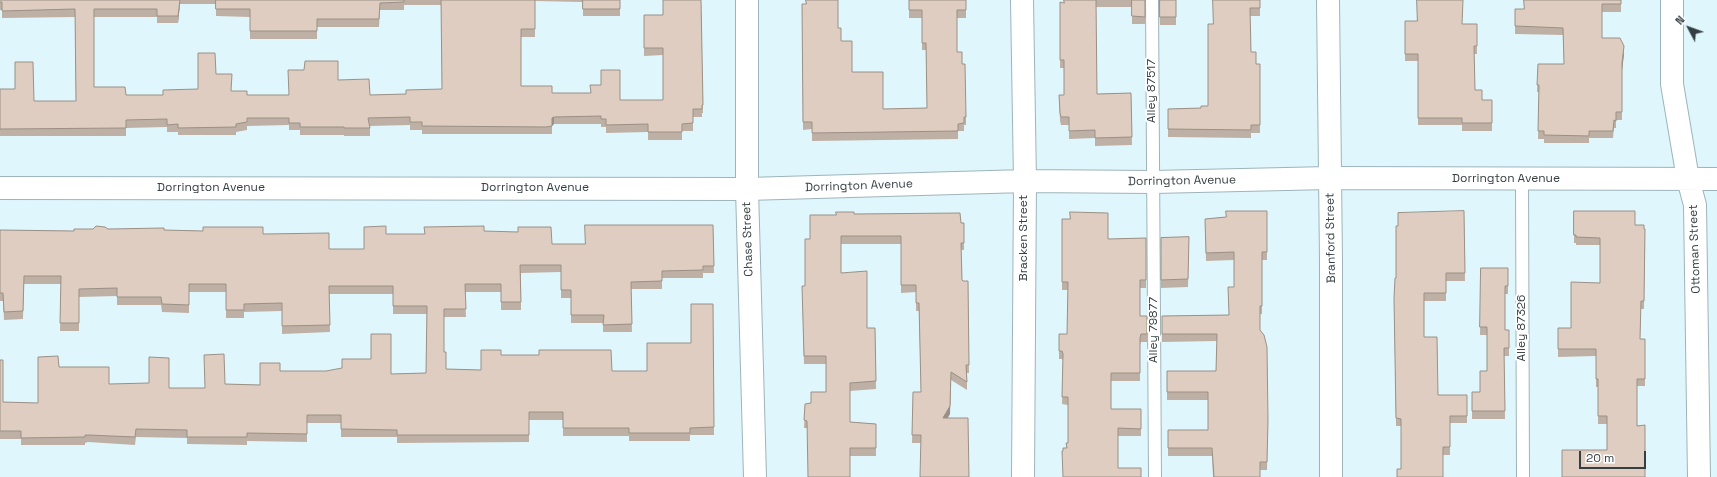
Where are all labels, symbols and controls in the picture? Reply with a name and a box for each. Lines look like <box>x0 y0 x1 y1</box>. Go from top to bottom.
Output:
north arrow <box>1669 8 1709 48</box>
text: N <box>1672 13 1688 28</box>
street label: Alley 87517 <box>1145 59 1159 123</box>
street label: Dorrington Avenue <box>1452 172 1560 186</box>
street label: Dorrington Avenue <box>1128 173 1236 189</box>
street label: Dorrington Avenue <box>805 177 913 195</box>
street label: Dorrington Avenue <box>157 181 265 195</box>
street label: Dorrington Avenue <box>481 181 589 195</box>
street label: Branford Street <box>1323 193 1339 283</box>
street label: Bracken Street <box>1017 195 1031 281</box>
street label: Chase Street <box>739 201 757 277</box>
street label: Ottoman Street <box>1686 204 1704 294</box>
street label: Alley 87326 <box>1515 295 1529 361</box>
street label: Alley 79877 <box>1147 297 1161 363</box>
scale bar <box>1581 443 1648 469</box>
text: 20 m <box>1586 450 1614 466</box>

